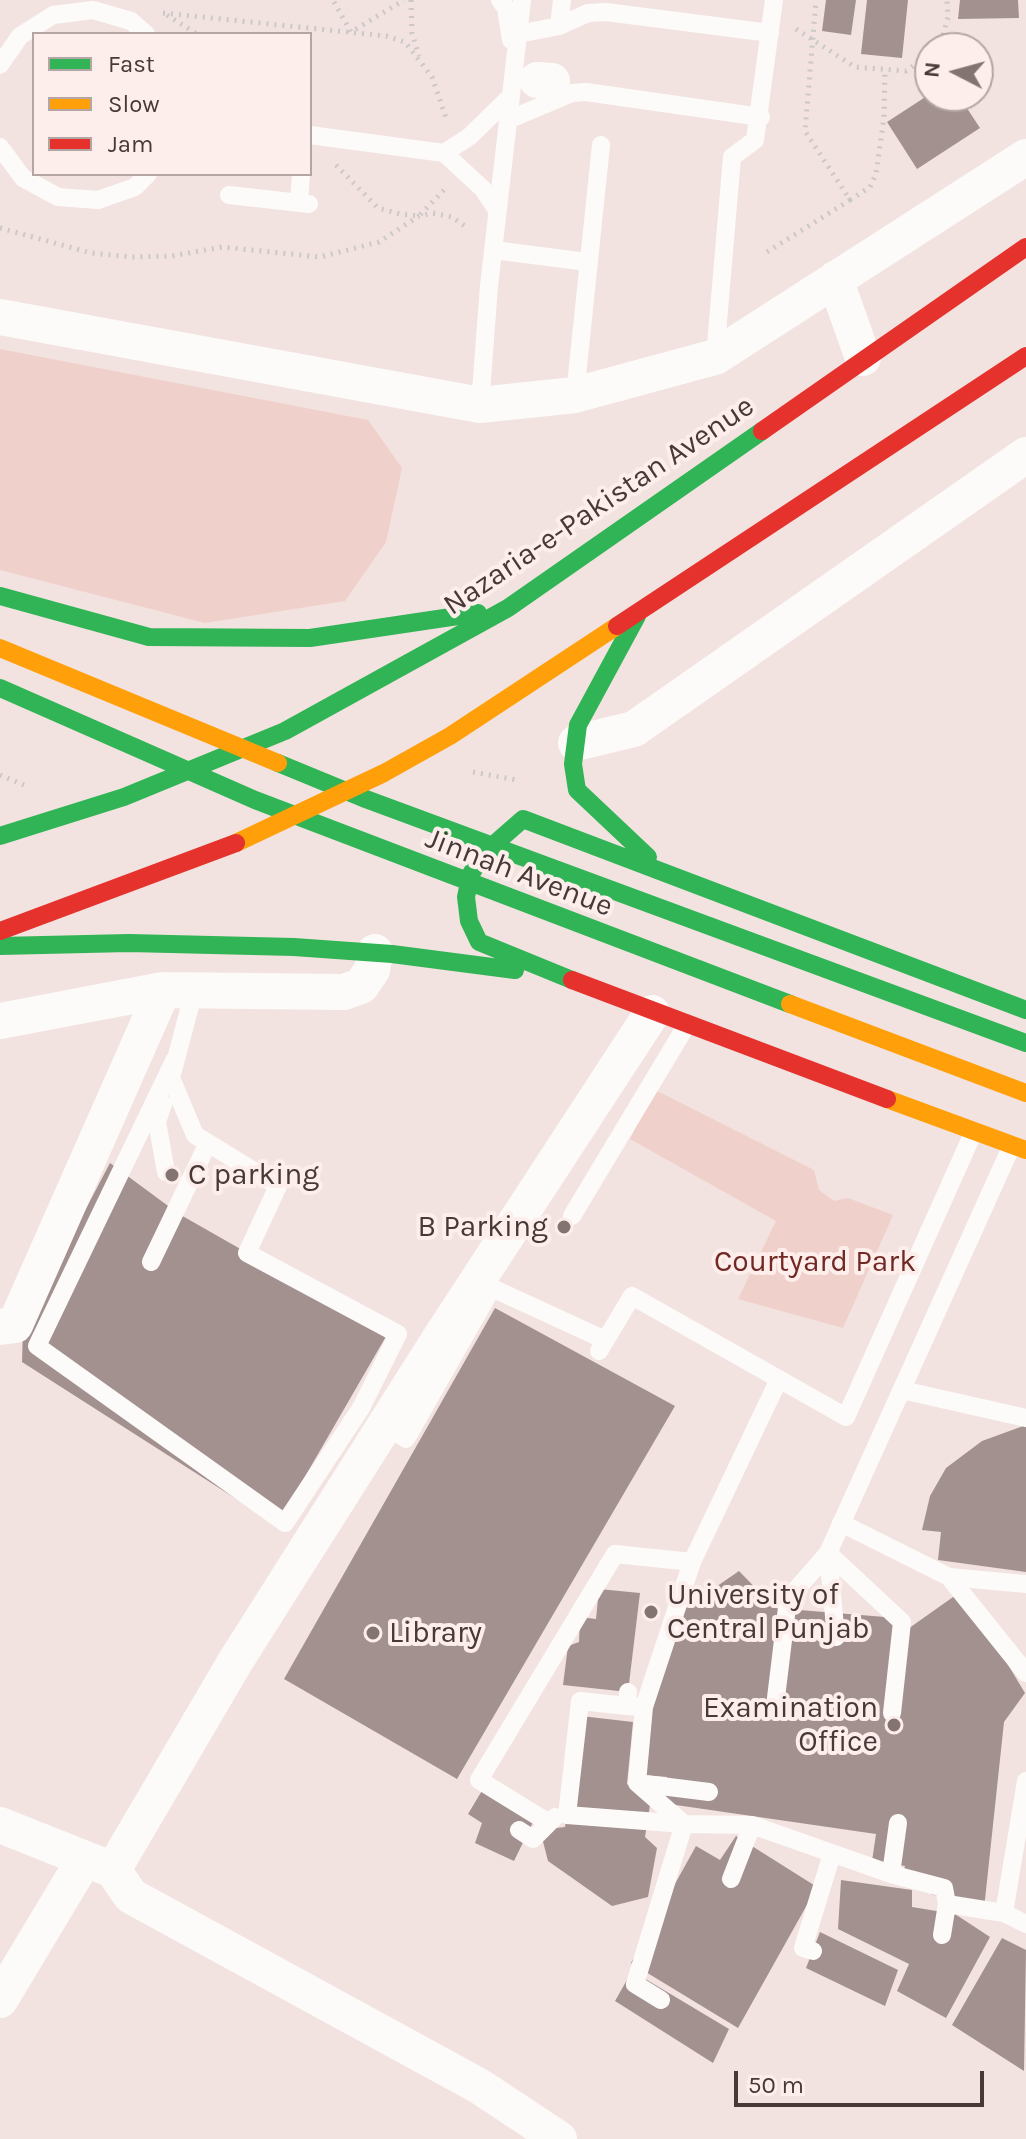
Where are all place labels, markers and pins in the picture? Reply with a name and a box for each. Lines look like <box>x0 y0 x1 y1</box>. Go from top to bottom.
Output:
place label: C parking <box>188 1157 319 1193</box>
marker: C parking <box>163 1166 181 1184</box>
place label: B Parking <box>417 1209 548 1245</box>
marker: B Parking <box>555 1218 573 1236</box>
place label: University of Central Punjab <box>667 1577 870 1648</box>
marker: University of Central Punjab <box>642 1603 660 1621</box>
place label: Library <box>389 1615 482 1651</box>
marker: Library <box>364 1624 382 1642</box>
place label: Examination Office <box>703 1690 878 1760</box>
marker: Examination Office <box>885 1716 903 1734</box>

